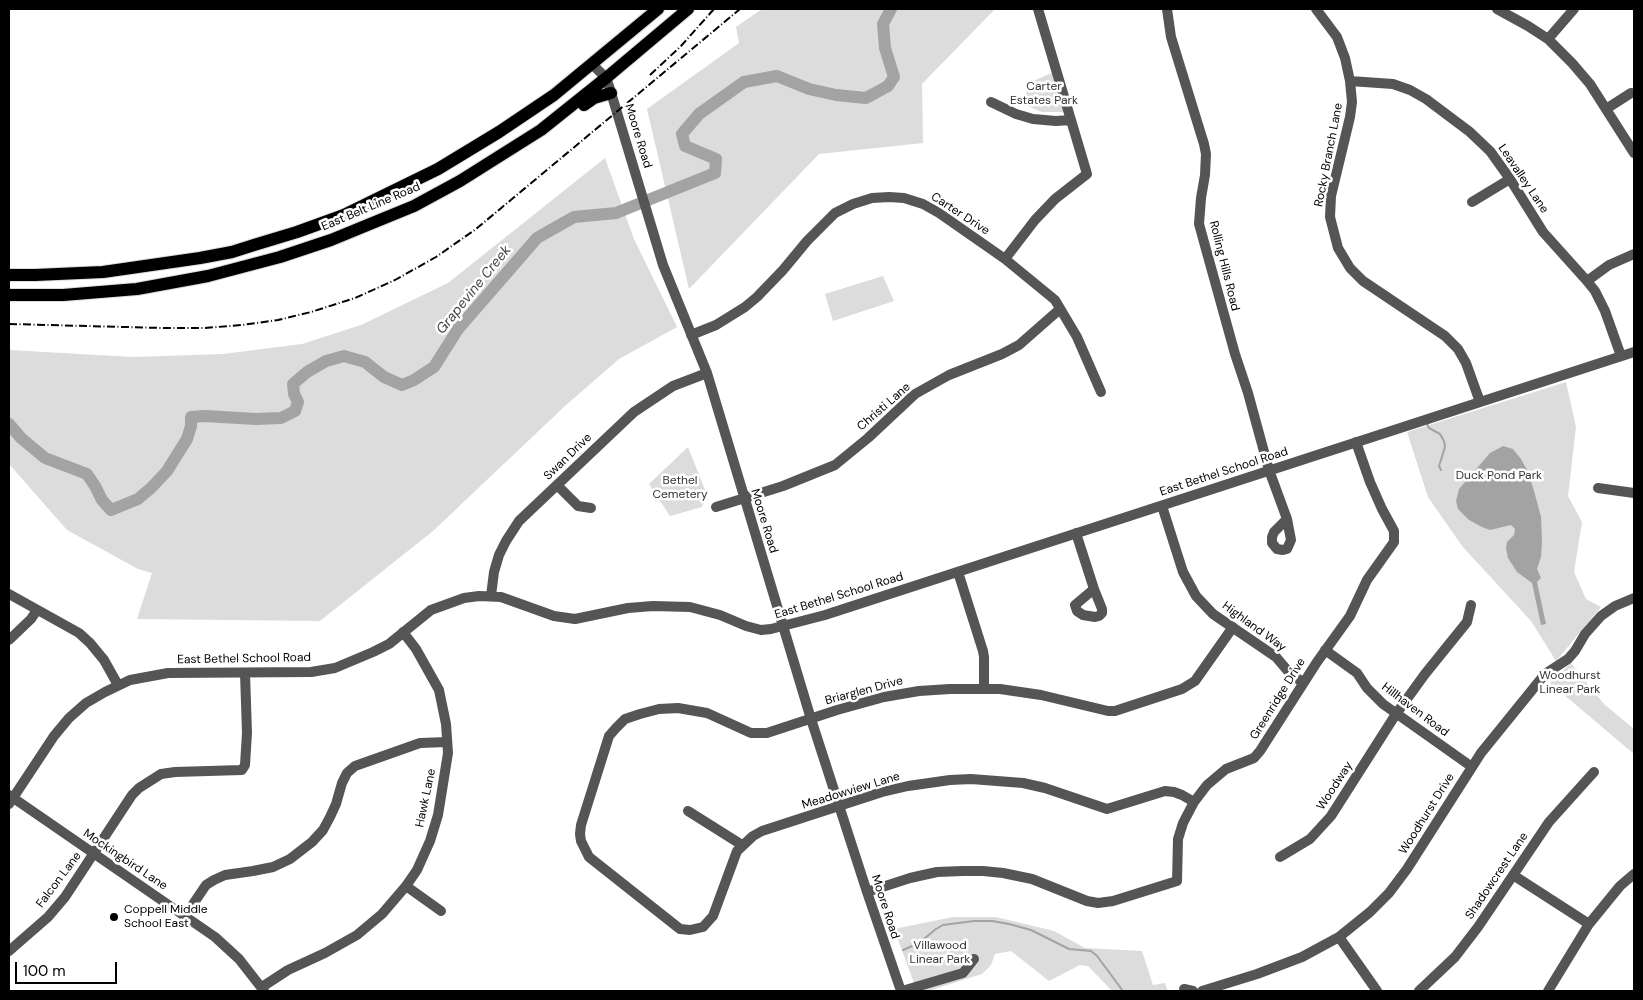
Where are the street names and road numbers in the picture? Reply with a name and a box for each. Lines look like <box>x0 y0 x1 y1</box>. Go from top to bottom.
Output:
street label: Moore Road <box>621 102 655 170</box>
street label: Rocky Branch Lane <box>1312 102 1346 208</box>
street label: Leavalley Lane <box>1495 142 1551 216</box>
street label: East Belt Line Road <box>320 180 422 234</box>
street label: Carter Drive <box>928 190 992 238</box>
street label: Rolling Hills Road <box>1206 219 1242 313</box>
street label: Christi Lane <box>854 380 914 434</box>
street label: Swan Drive <box>541 431 595 483</box>
street label: East Bethel School Road <box>1158 444 1290 500</box>
street label: Moore Road <box>747 487 781 555</box>
street label: East Bethel School Road <box>773 570 905 622</box>
street label: Highland Way <box>1219 599 1289 655</box>
street label: East Bethel School Road <box>177 651 311 667</box>
street label: Greenridge Drive <box>1247 656 1309 742</box>
street label: Briarglen Drive <box>823 674 905 708</box>
street label: Hillhaven Road <box>1379 680 1451 740</box>
street label: Woodway <box>1314 759 1356 813</box>
street label: Hawk Lane <box>413 767 439 829</box>
street label: Meadowview Lane <box>800 769 902 813</box>
street label: Woodhurst Drive <box>1396 771 1458 857</box>
street label: Mockingbird Lane <box>80 827 170 893</box>
street label: Shadowcrest Lane <box>1463 830 1531 922</box>
street label: Falcon Lane <box>33 849 85 911</box>
street label: Moore Road <box>868 873 902 941</box>

